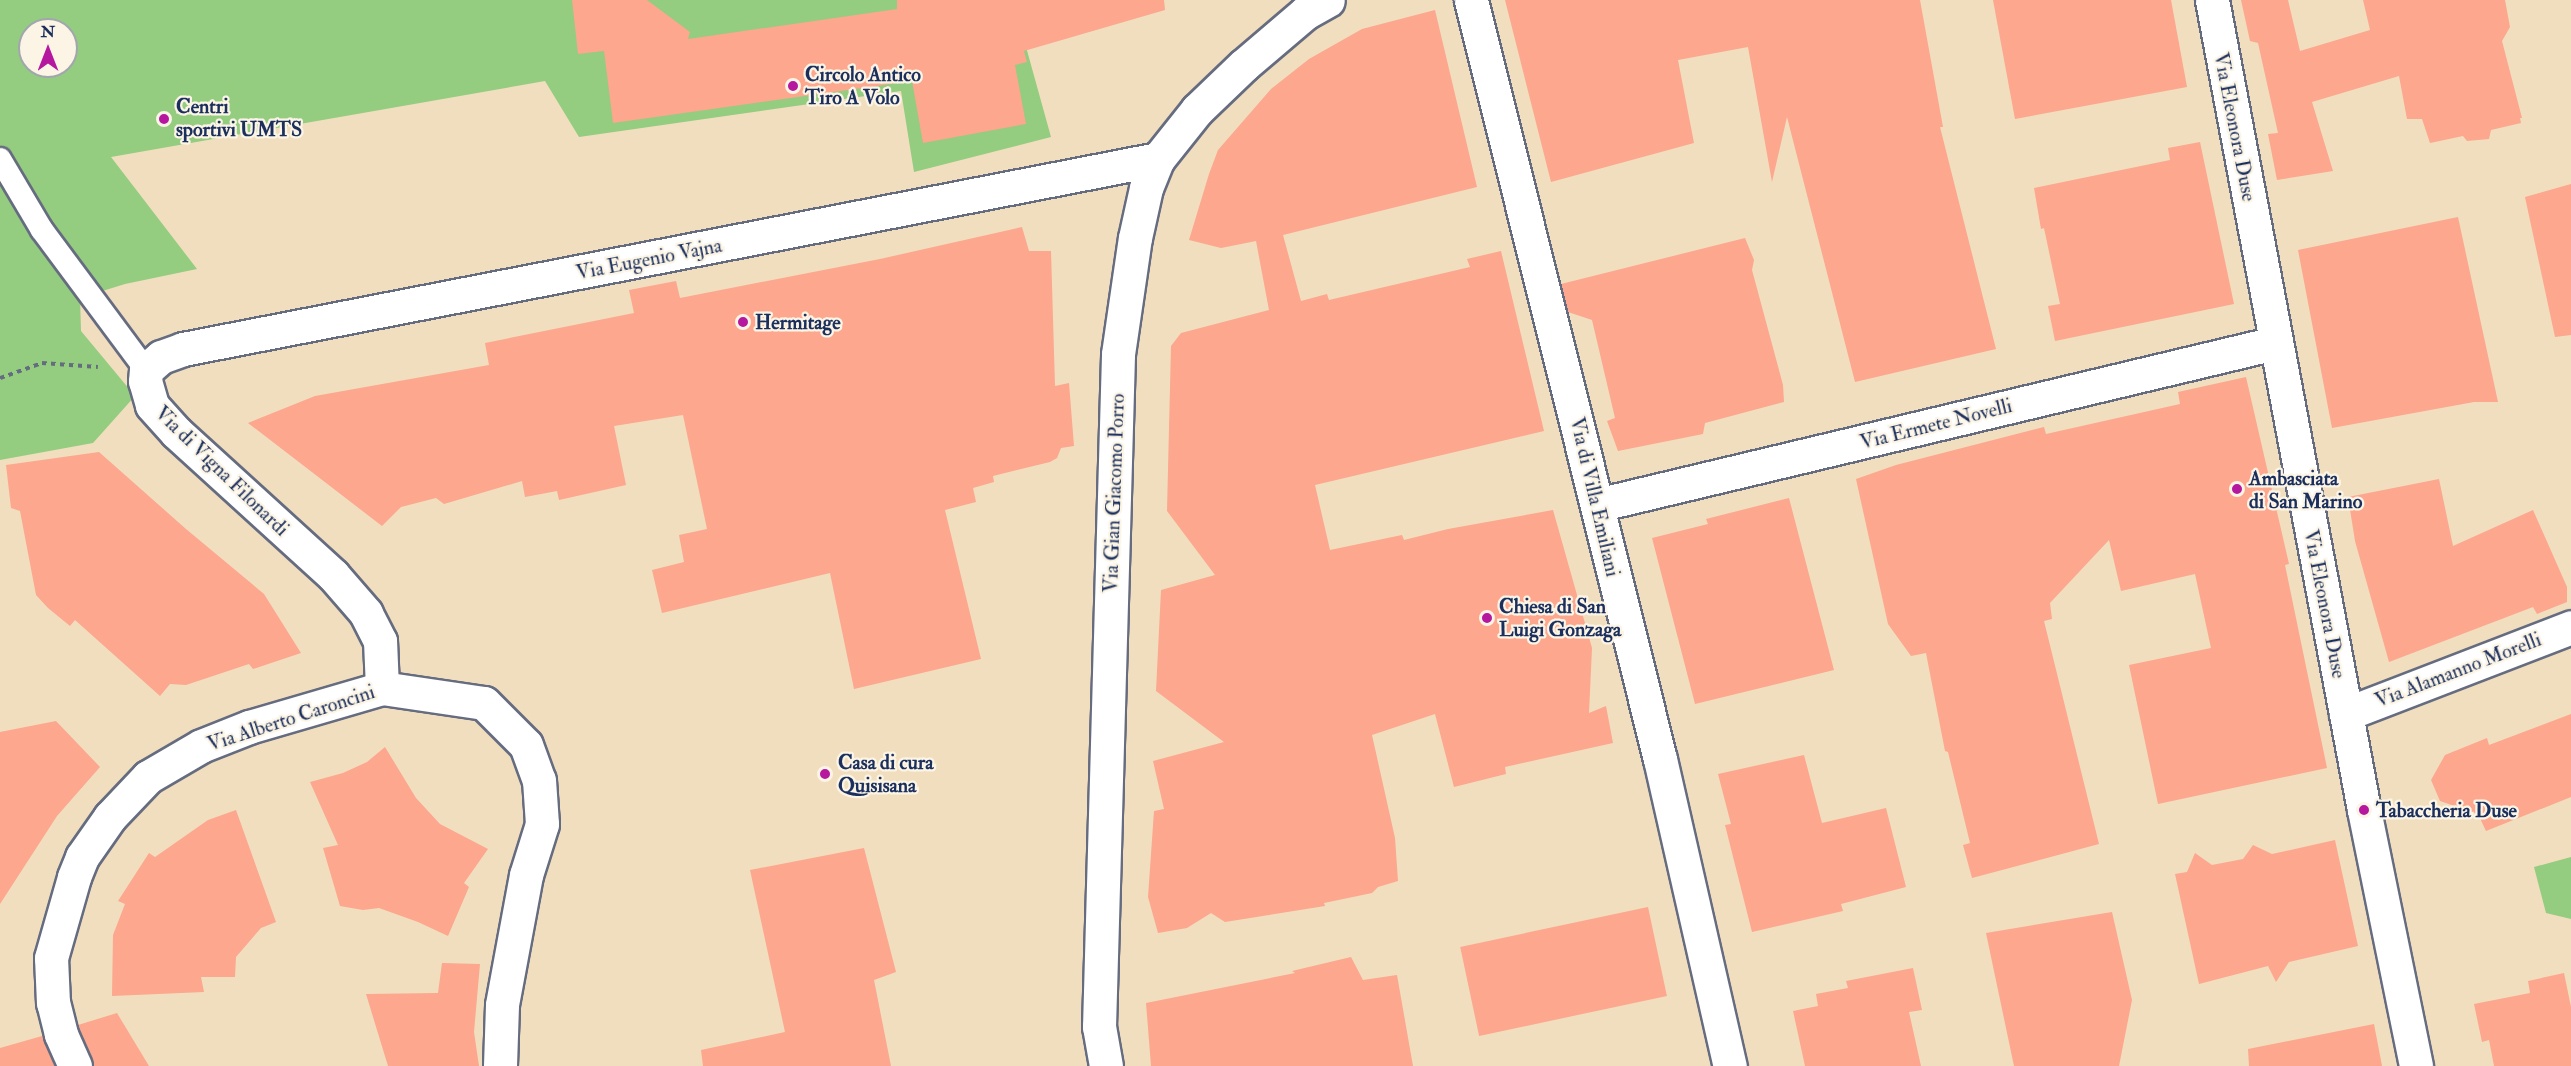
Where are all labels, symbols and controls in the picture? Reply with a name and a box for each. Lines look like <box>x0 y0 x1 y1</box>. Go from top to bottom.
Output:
north arrow <box>18 18 78 78</box>
text: N <box>41 22 55 42</box>
street label: Via Eleonora Duse <box>2209 51 2261 203</box>
place label: Circolo Antico Tiro A Volo <box>805 62 921 109</box>
marker: Circolo Antico Tiro A Volo <box>786 79 800 93</box>
place label: Centri sportivi UMTS <box>176 95 302 142</box>
marker: Centri sportivi UMTS <box>157 112 171 126</box>
street label: Via Eugenio Vajna <box>574 233 724 285</box>
place label: Hermitage <box>755 310 841 334</box>
marker: Hermitage <box>736 315 750 329</box>
street label: Via Gian Giacomo Porro <box>1099 393 1129 593</box>
street label: Via Ermete Novelli <box>1857 394 2015 454</box>
street label: Via di Vigna Filonardi <box>150 401 294 541</box>
street label: Via di Villa Emiliani <box>1565 415 1625 579</box>
place label: Ambasciata di San Marino <box>2249 466 2362 513</box>
marker: Ambasciata di San Marino <box>2230 482 2244 496</box>
street label: Via Eleonora Duse <box>2299 528 2351 680</box>
place label: Chiesa di San Luigi Gonzaga <box>1499 594 1621 641</box>
marker: Chiesa di San Luigi Gonzaga <box>1480 611 1494 625</box>
street label: Via Alamanno Morelli <box>2372 627 2544 713</box>
street label: Via Alberto Caroncini <box>204 680 378 756</box>
place label: Casa di cura Quisisana <box>838 750 934 797</box>
marker: Casa di cura Quisisana <box>816 765 834 783</box>
place label: Tabaccheria Duse <box>2376 798 2517 822</box>
marker: Tabaccheria Duse <box>2357 803 2371 817</box>

